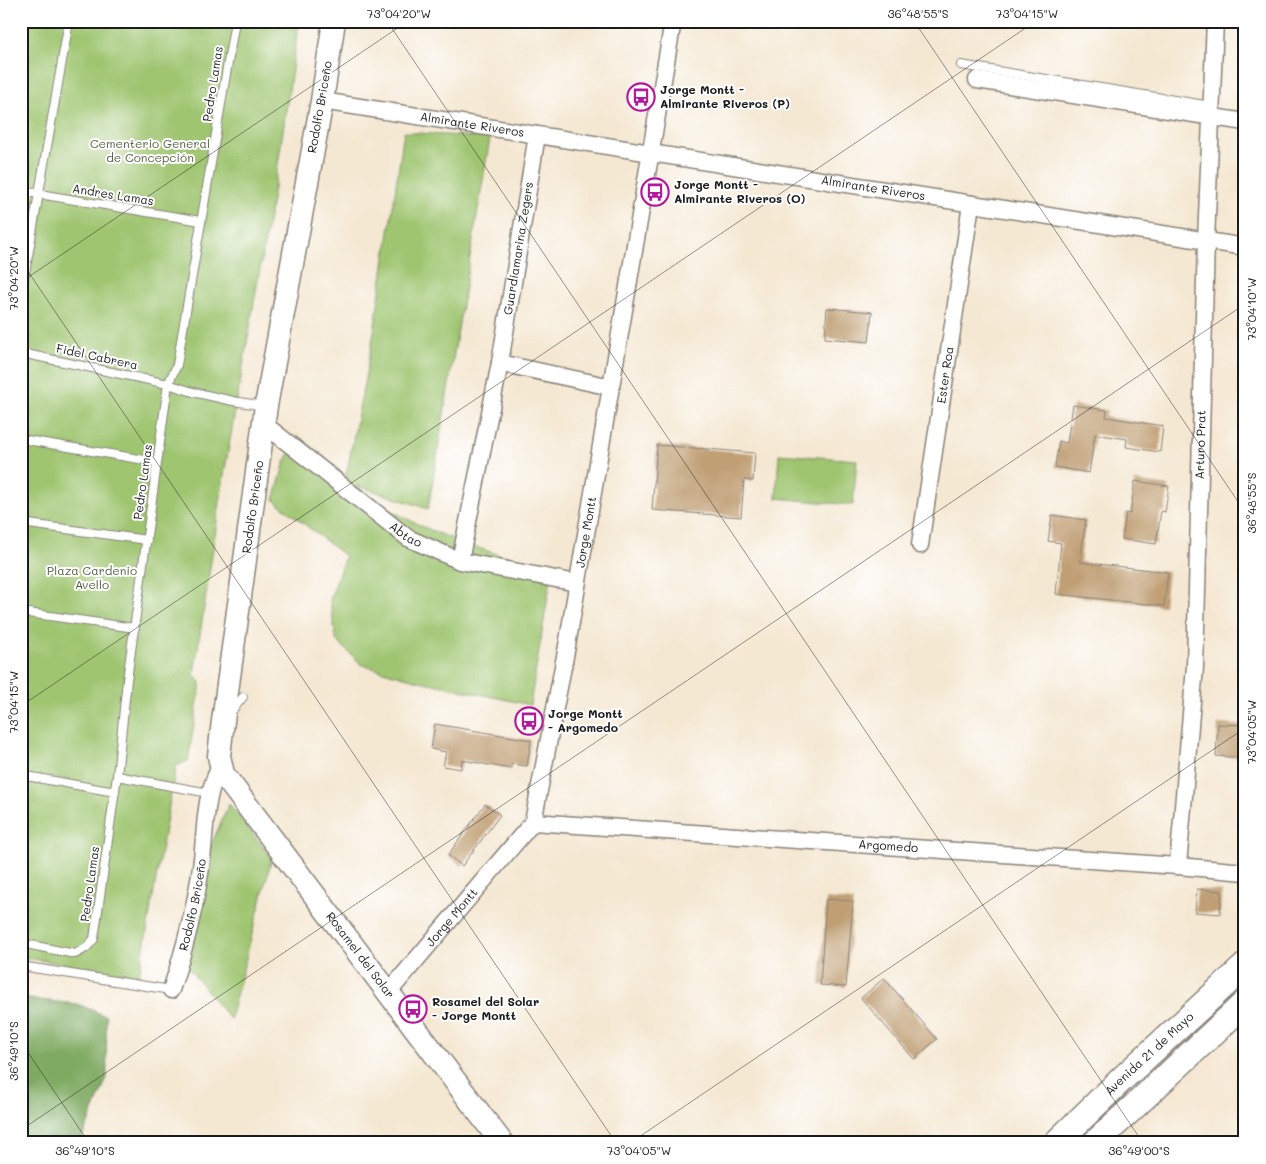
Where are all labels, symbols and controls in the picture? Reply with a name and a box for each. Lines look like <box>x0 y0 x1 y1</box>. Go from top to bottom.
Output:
text: 73°04'20"W <box>367 5 431 21</box>
text: 36°48'55"S <box>888 5 949 21</box>
text: 73°04'15"W <box>996 5 1058 21</box>
street label: Pedro Lamas <box>198 45 226 123</box>
street label: Rodolfo Briceño <box>303 59 335 154</box>
place label: Jorge Montt - Almirante Riveros (P) <box>660 81 790 111</box>
bus stop icon: Jorge Montt - Almirante Riveros (P) <box>626 82 656 112</box>
street label: Almirante Riveros <box>419 108 526 140</box>
park label: Cementerio General de Concepción <box>90 135 210 165</box>
street label: Almirante Riveros <box>820 171 927 203</box>
place label: Jorge Montt - Almirante Riveros (O) <box>674 176 805 206</box>
bus stop icon: Jorge Montt - Almirante Riveros (O) <box>640 177 670 207</box>
street label: Andres Lamas <box>71 180 155 208</box>
street label: Guardiamarina Zegers <box>499 181 536 316</box>
text: 73°04'20"W <box>5 246 21 310</box>
text: 73°04'10"W <box>1243 278 1259 340</box>
street label: Fidel Cabrera <box>55 340 139 372</box>
street label: Ester Roa <box>932 345 957 404</box>
street label: Arturo Prat <box>1191 410 1209 480</box>
street label: Pedro Lamas <box>129 443 155 521</box>
street label: Rodolfo Briceño <box>238 459 266 554</box>
text: 36°48'55"S <box>1243 472 1259 533</box>
street label: Jorge Montt <box>571 495 599 569</box>
street label: Abtao <box>387 518 425 550</box>
park label: Plaza Cardenio Avello <box>47 562 137 592</box>
text: 73°04'15"W <box>5 671 21 733</box>
text: 73°04'05"W <box>1243 700 1259 764</box>
place label: Jorge Montt - Argomedo <box>548 705 623 735</box>
bus stop icon: Jorge Montt - Argomedo <box>514 706 544 736</box>
street label: Argomedo <box>858 835 919 855</box>
street label: Pedro Lamas <box>76 845 102 923</box>
street label: Rodolfo Briceño <box>174 858 209 953</box>
street label: Jorge Montt <box>422 884 481 949</box>
street label: Rosamel del Solar <box>323 908 399 1001</box>
place label: Rosamel del Solar - Jorge Montt <box>432 993 539 1023</box>
bus stop icon: Rosamel del Solar - Jorge Montt <box>398 994 428 1024</box>
street label: Avenida 21 de Mayo <box>1101 1008 1197 1098</box>
text: 36°49'10"S <box>5 1021 21 1081</box>
text: 36°49'10"S <box>55 1142 115 1158</box>
text: 73°04'05"W <box>607 1142 671 1158</box>
text: 36°49'00"S <box>1108 1142 1170 1158</box>

